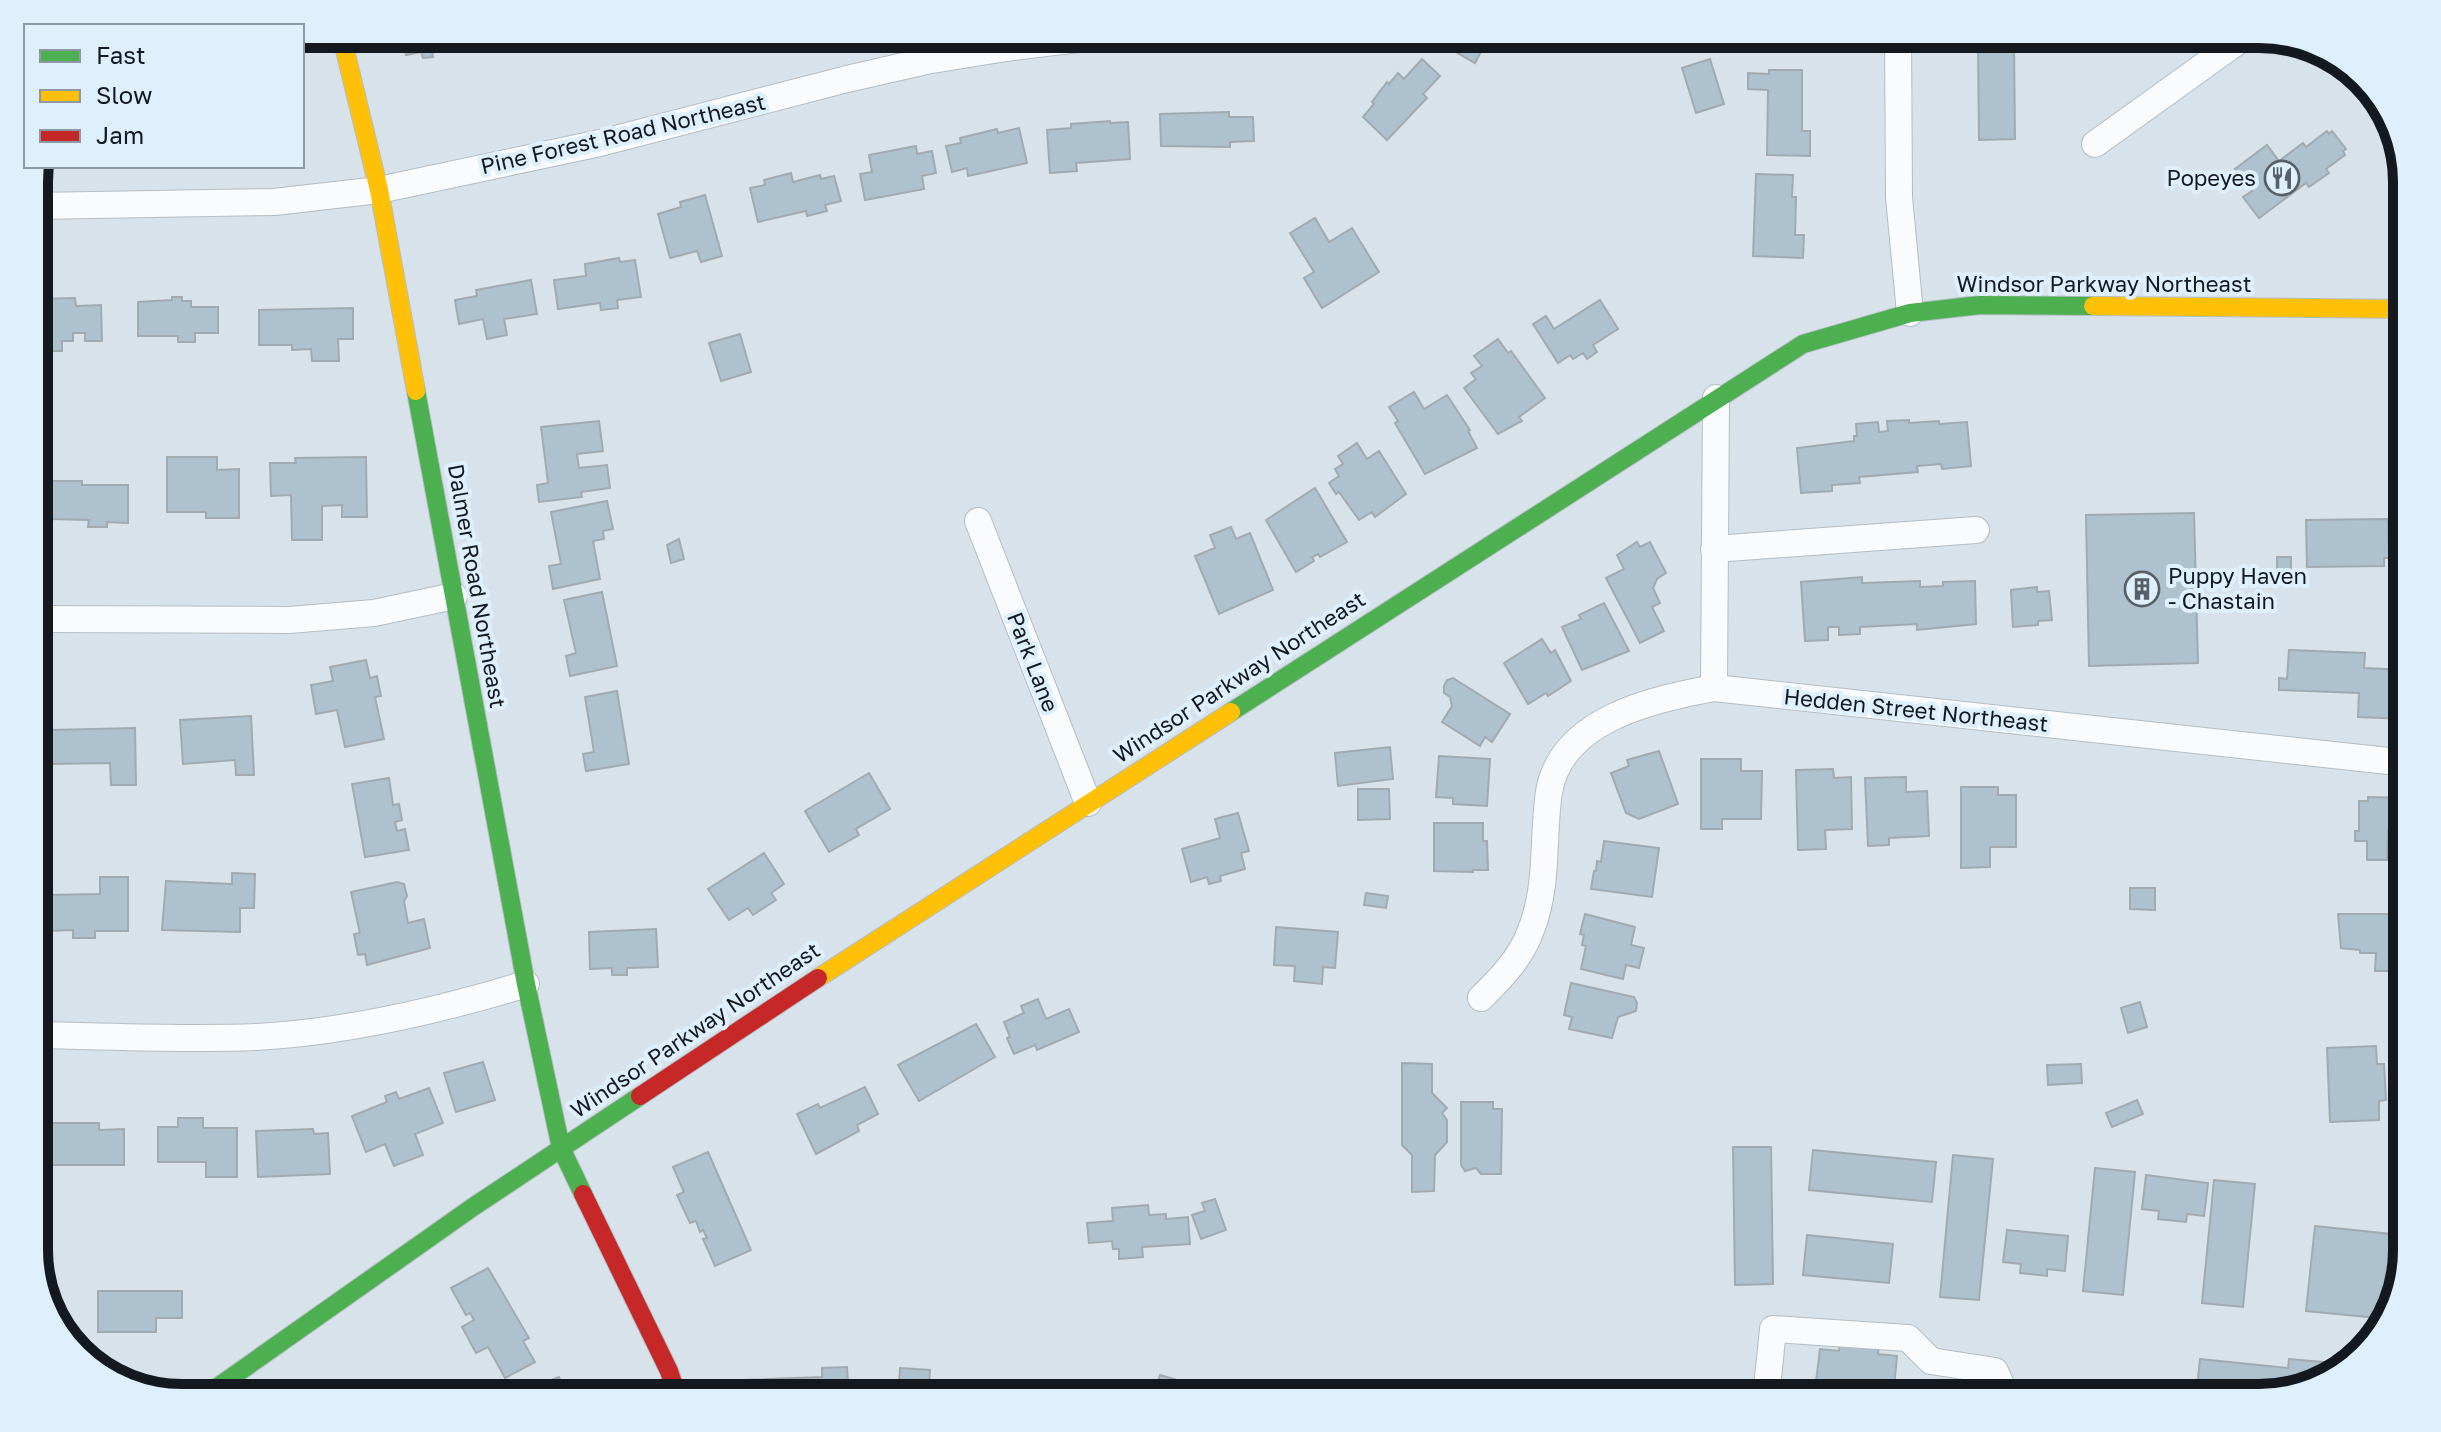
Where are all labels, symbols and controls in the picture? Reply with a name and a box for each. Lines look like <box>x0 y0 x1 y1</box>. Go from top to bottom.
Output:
legend <box>24 24 304 168</box>
text: Fast <box>96 40 146 69</box>
text: Slow <box>96 80 152 109</box>
street label: Pine Forest Road Northeast <box>478 88 768 179</box>
text: Jam <box>96 120 144 149</box>
restaurant icon: Popeyes <box>2263 159 2301 197</box>
place label: Popeyes <box>2166 164 2256 191</box>
street label: Windsor Parkway Northeast <box>1957 270 2251 297</box>
street label: Dalmer Road Northeast <box>443 462 512 710</box>
place label: Puppy Haven - Chastain <box>2168 562 2307 614</box>
building icon: Puppy Haven - Chastain <box>2123 570 2161 608</box>
street label: Windsor Parkway Northeast <box>1108 585 1370 768</box>
street label: Park Lane <box>1002 608 1065 715</box>
street label: Hedden Street Northeast <box>1782 682 2050 737</box>
street label: Windsor Parkway Northeast <box>565 936 825 1123</box>

